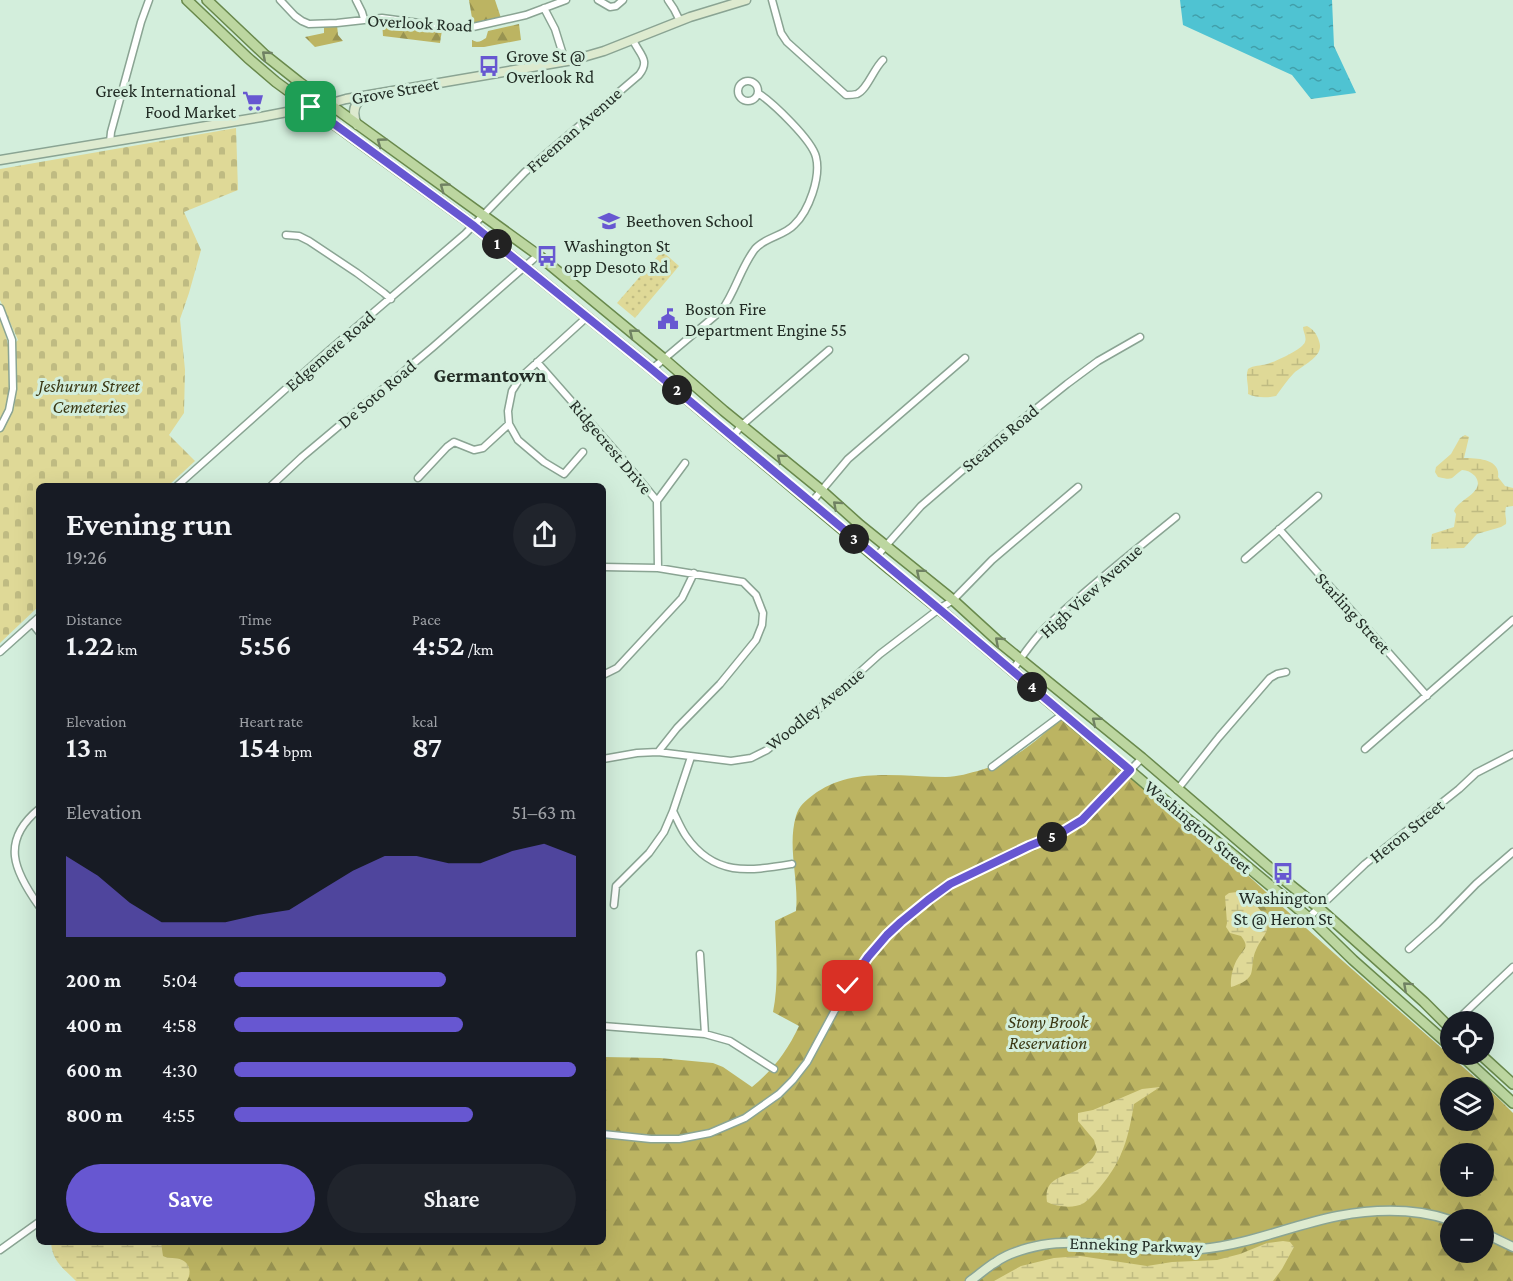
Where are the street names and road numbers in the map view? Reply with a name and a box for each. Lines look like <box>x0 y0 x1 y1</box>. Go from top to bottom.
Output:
street label: Overlook Road <box>367 10 474 36</box>
street label: Grove Street <box>350 73 441 108</box>
street label: Freeman Avenue <box>522 83 626 177</box>
street label: Edgemere Road <box>281 306 379 395</box>
street label: De Soto Road <box>334 355 420 432</box>
street label: Ridgecrest Drive <box>566 396 657 499</box>
street label: Stearns Road <box>958 400 1043 476</box>
street label: High View Avenue <box>1036 540 1146 642</box>
street label: Starling Street <box>1311 568 1395 658</box>
street label: Woodley Avenue <box>762 663 868 755</box>
street label: Washington Street <box>1140 776 1256 878</box>
street label: Heron Street <box>1366 794 1449 867</box>
street label: Enneking Parkway <box>1069 1233 1204 1257</box>

